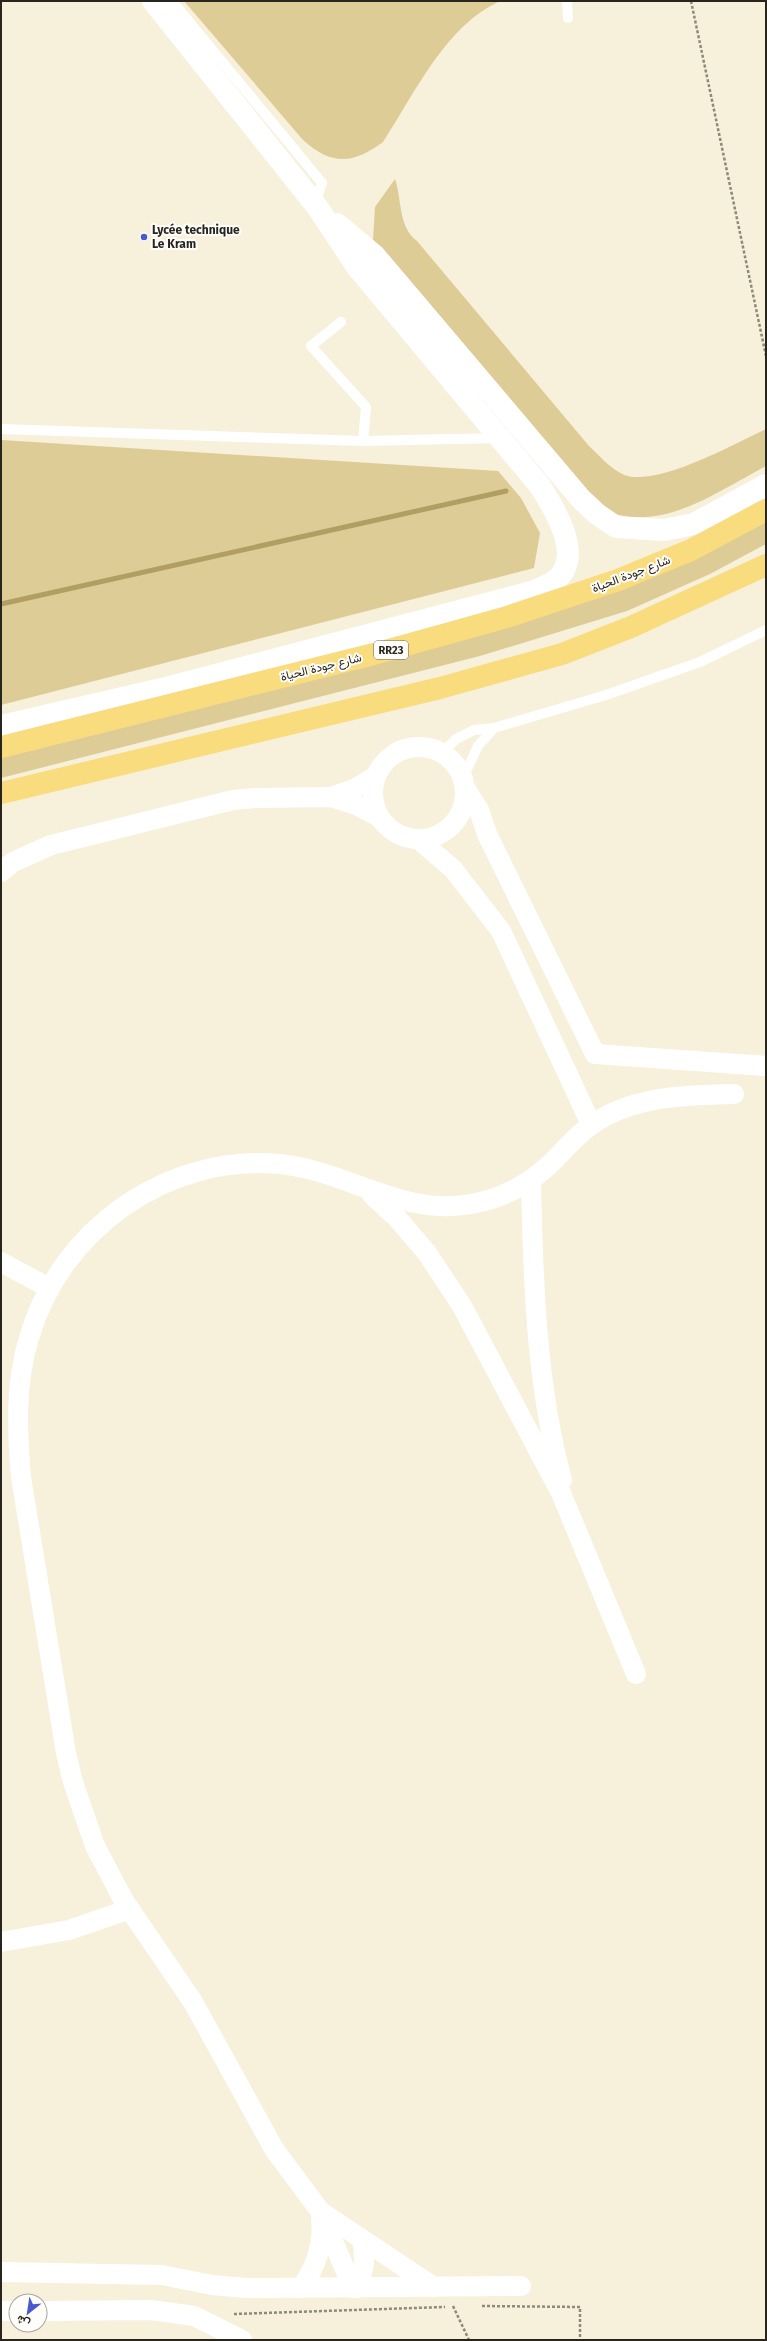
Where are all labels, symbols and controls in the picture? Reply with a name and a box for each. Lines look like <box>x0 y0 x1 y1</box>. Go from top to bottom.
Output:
place label: Lycée technique Le Kram <box>152 223 240 251</box>
marker: Lycée technique Le Kram <box>139 232 149 242</box>
street label: شارع جودة الحياة <box>590 553 673 597</box>
road number: RR23 <box>374 641 408 659</box>
street label: شارع جودة الحياة <box>279 650 363 686</box>
north arrow <box>8 2293 48 2333</box>
text: ش <box>14 2312 32 2330</box>

